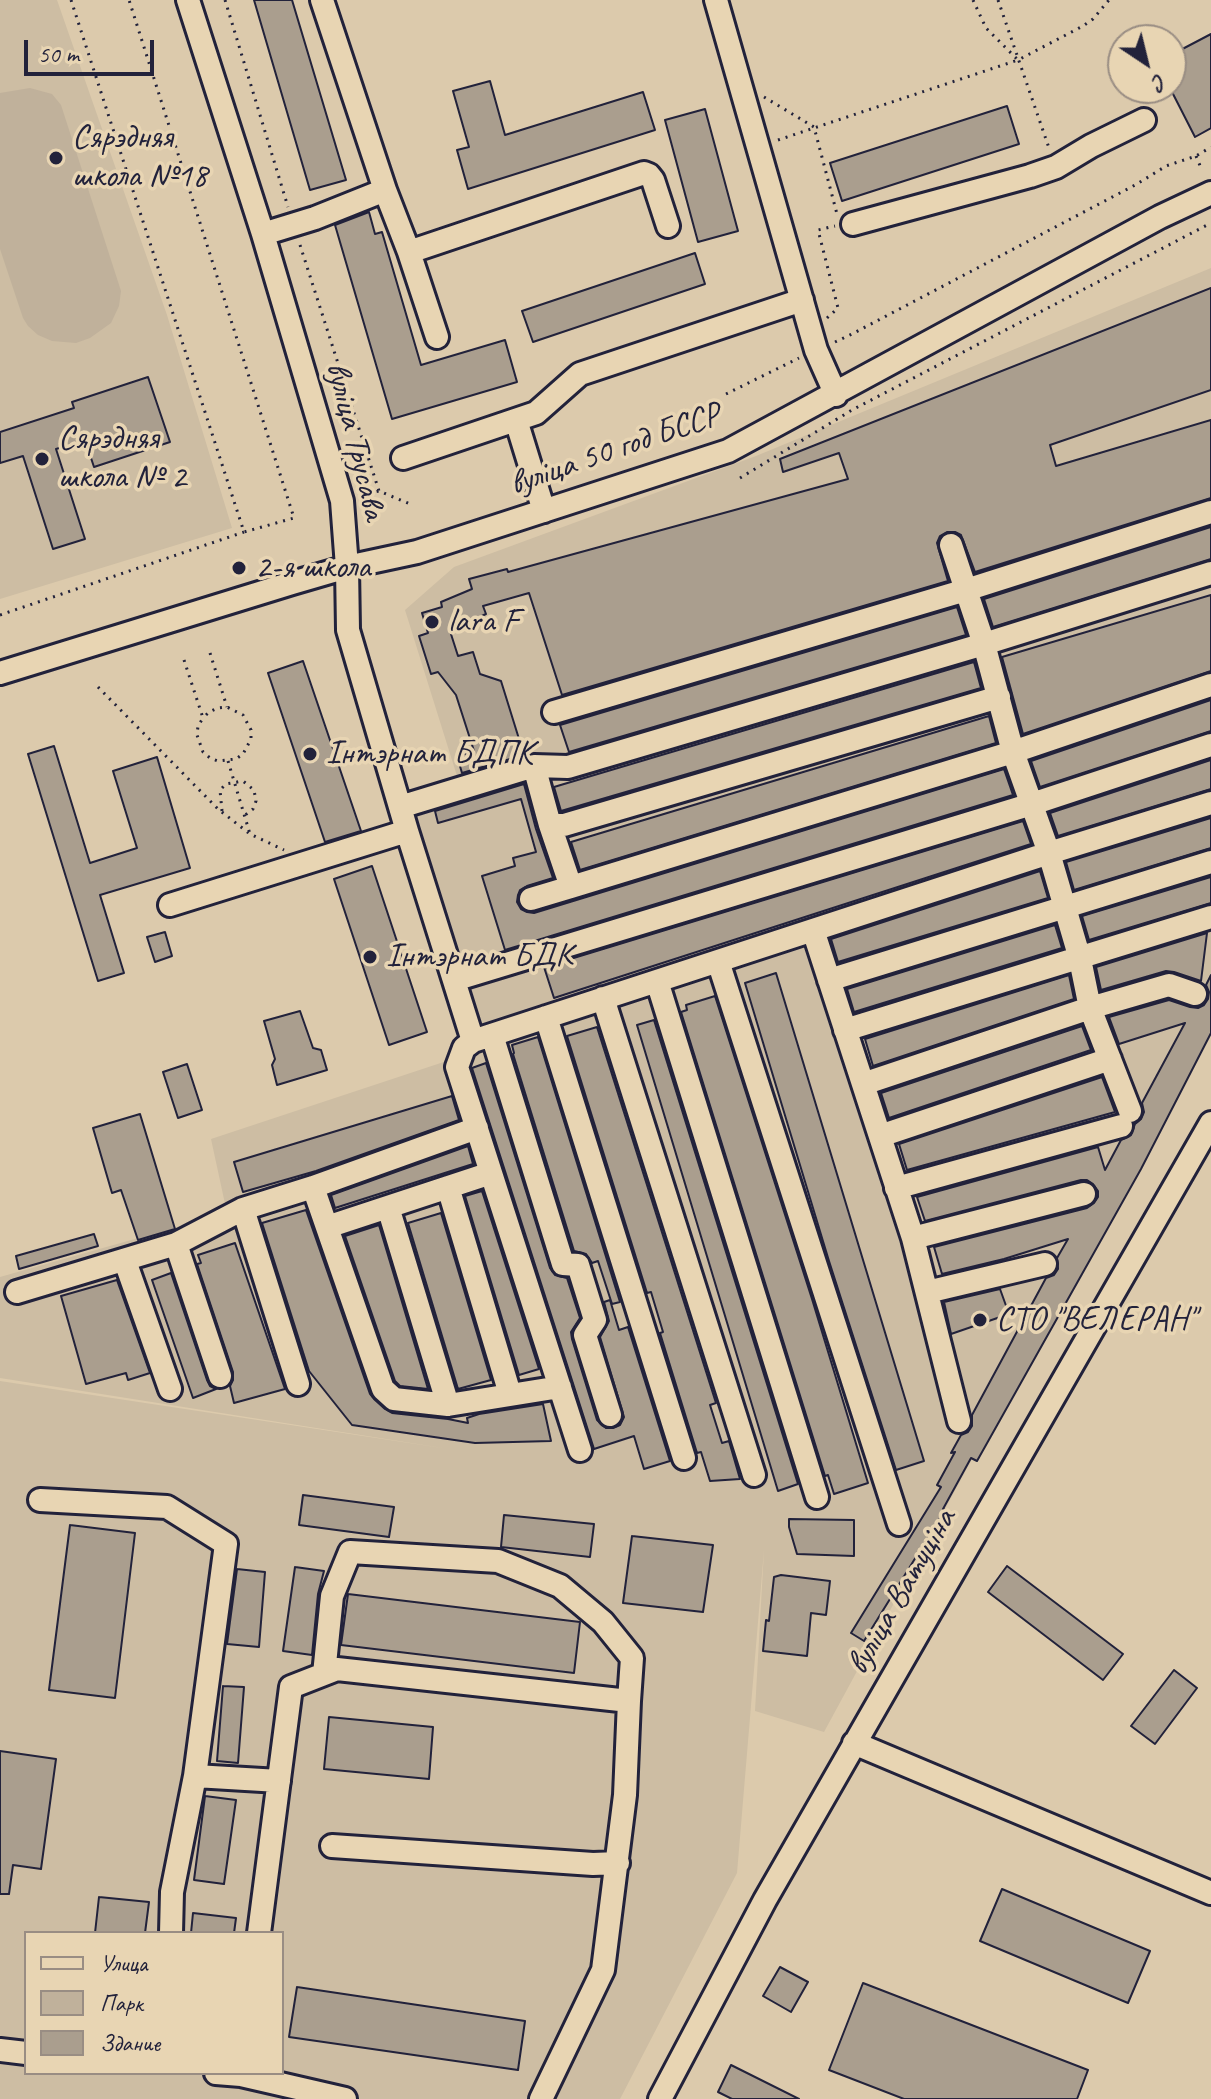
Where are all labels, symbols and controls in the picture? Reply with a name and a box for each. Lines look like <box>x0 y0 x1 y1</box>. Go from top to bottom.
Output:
scale bar <box>28 24 158 74</box>
north arrow <box>1107 24 1187 104</box>
text: 50 m <box>38 39 79 69</box>
text: С <box>1147 67 1172 97</box>
place label: Сярэдняя школа №18 <box>72 118 207 198</box>
marker: Сярэдняя школа №18 <box>47 149 65 167</box>
street label: вуліца Трусава <box>316 358 394 524</box>
street label: вуліца 50 год БССР <box>504 395 726 505</box>
place label: Сярэдняя школа № 2 <box>58 419 186 498</box>
marker: Сярэдняя школа № 2 <box>33 450 51 468</box>
place label: 2-я школа <box>255 548 370 588</box>
marker: 2-я школа <box>230 559 248 577</box>
place label: lara F <box>448 602 518 642</box>
marker: lara F <box>423 613 441 631</box>
place label: Інтэрнат БДПК <box>326 734 533 774</box>
marker: Інтэрнат БДПК <box>301 745 319 763</box>
place label: Інтэрнат БДК <box>386 937 572 977</box>
marker: Інтэрнат БДК <box>361 948 379 966</box>
place label: СТО "ВЕЛЕРАН" <box>996 1300 1195 1340</box>
marker: СТО "ВЕЛЕРАН" <box>971 1311 989 1329</box>
street label: вуліца Ватуціна <box>838 1502 966 1682</box>
legend <box>24 1931 284 2075</box>
text: Улица <box>100 1948 148 1978</box>
text: Парк <box>100 1988 143 2018</box>
text: Здание <box>100 2028 160 2058</box>

